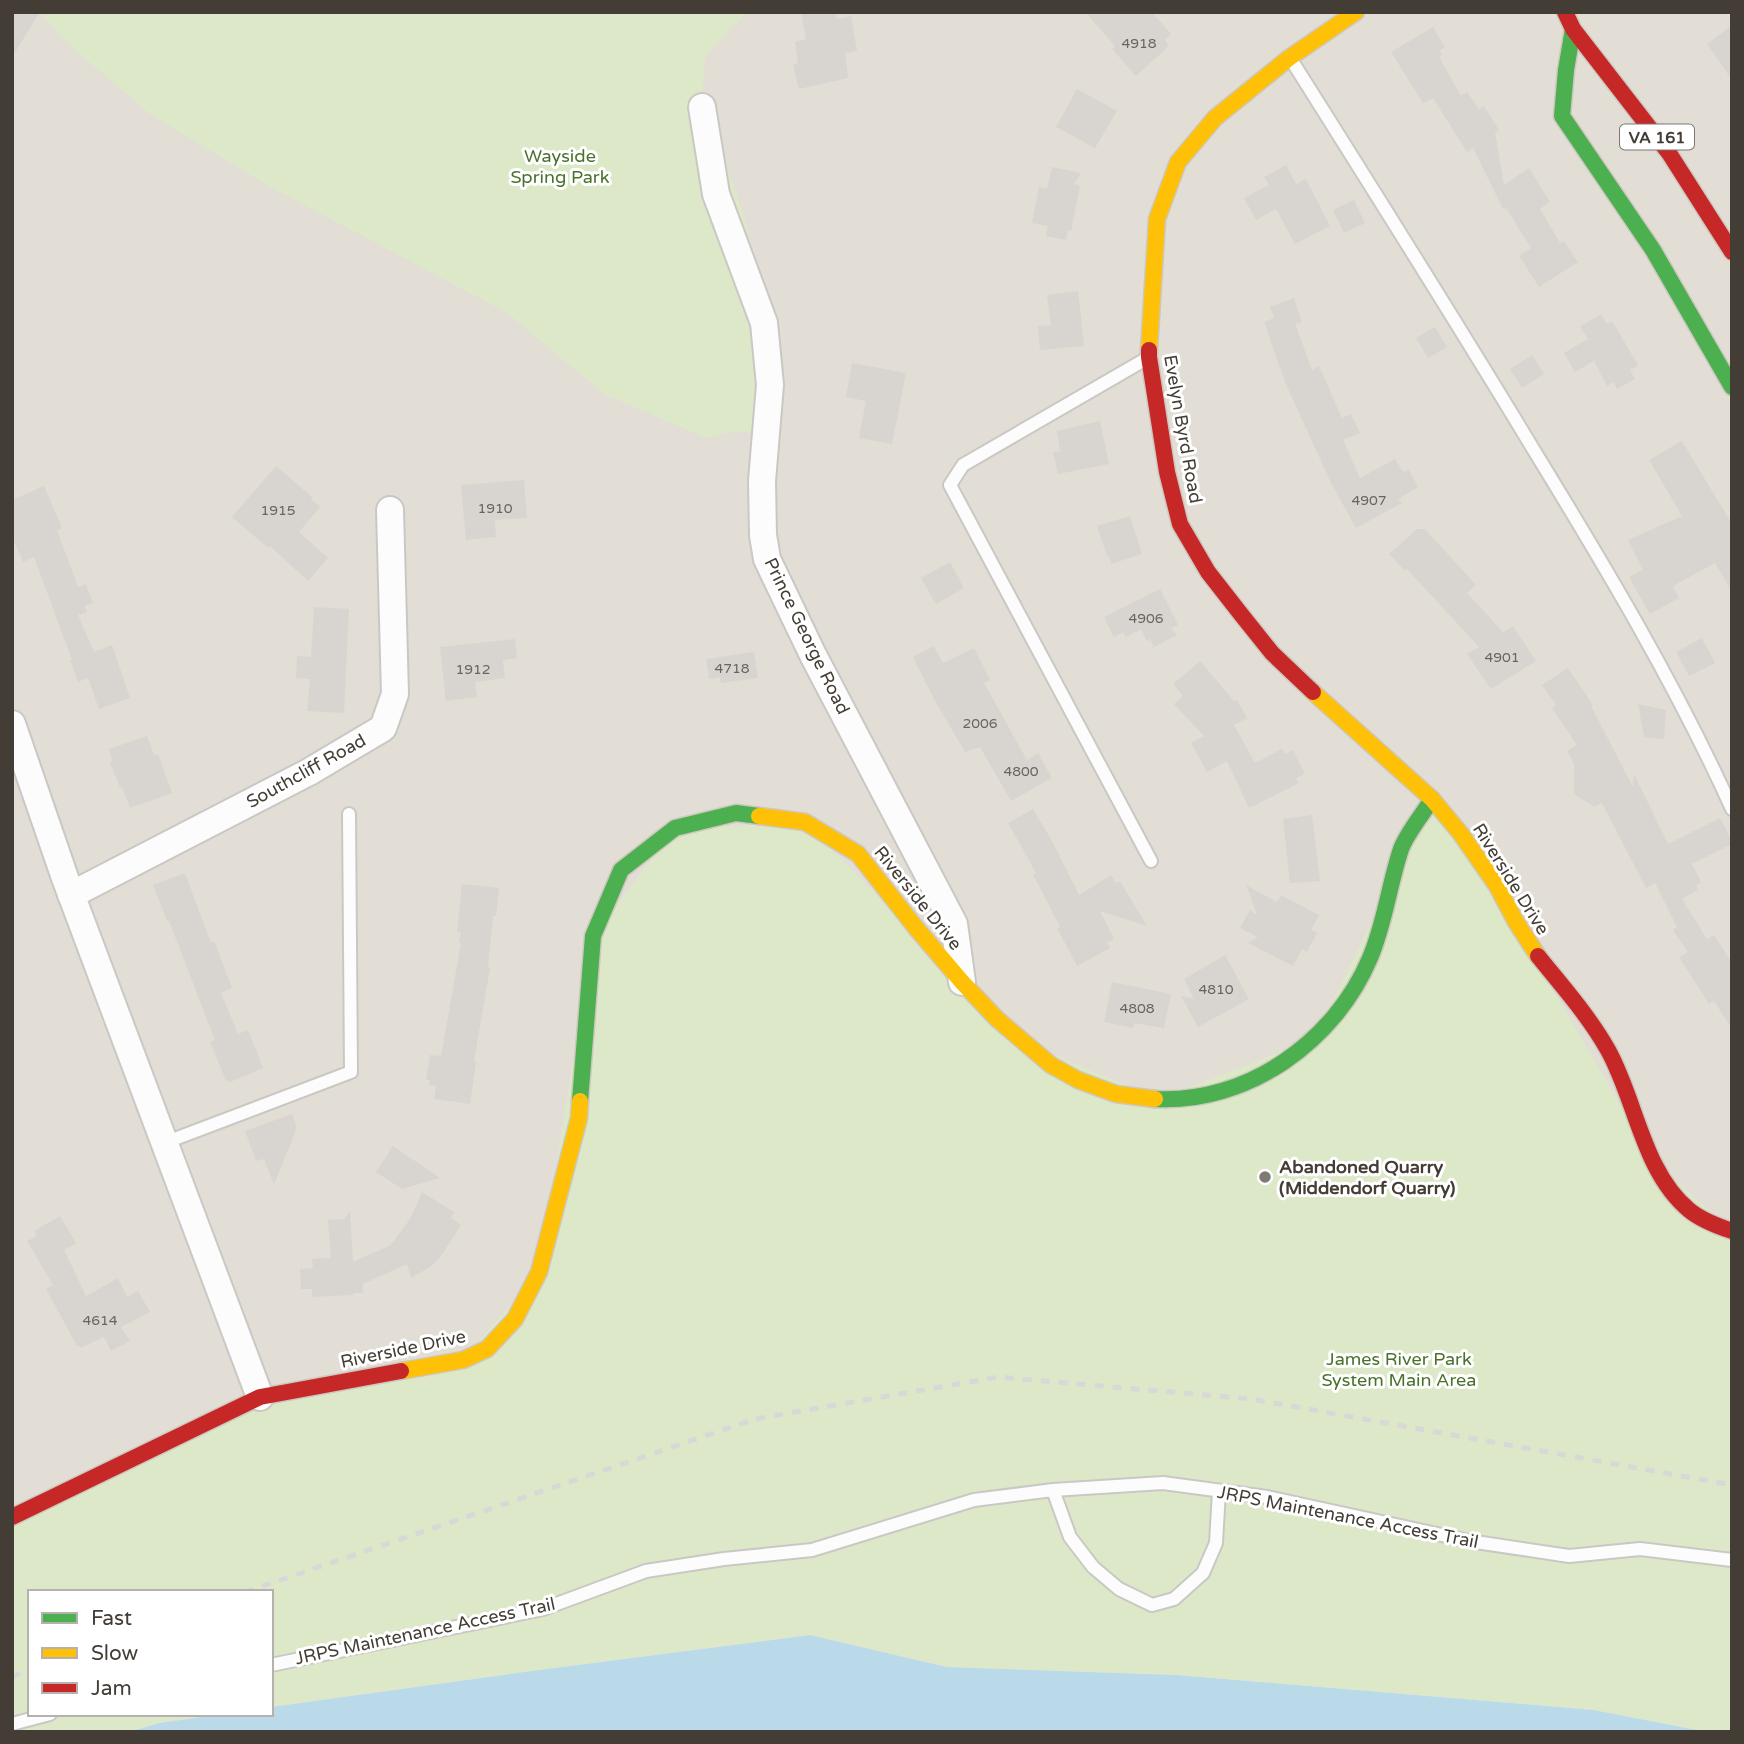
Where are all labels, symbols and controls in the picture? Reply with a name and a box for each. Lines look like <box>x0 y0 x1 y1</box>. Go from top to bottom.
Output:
house number: 4918 <box>1121 35 1157 52</box>
road number: VA 161 <box>1620 125 1694 150</box>
park label: Wayside Spring Park <box>510 145 610 188</box>
street label: Evelyn Byrd Road <box>1159 353 1207 505</box>
house number: 4907 <box>1351 492 1387 509</box>
house number: 1910 <box>477 500 513 517</box>
house number: 1915 <box>260 502 296 519</box>
street label: Prince George Road <box>760 554 854 718</box>
house number: 4906 <box>1128 610 1164 627</box>
house number: 4901 <box>1484 649 1520 666</box>
house number: 4718 <box>714 660 750 677</box>
house number: 1912 <box>455 661 491 678</box>
house number: 2006 <box>962 715 998 732</box>
street label: Southcliff Road <box>242 729 370 813</box>
house number: 4800 <box>1003 763 1039 780</box>
street label: Riverside Drive <box>1468 819 1554 939</box>
street label: Riverside Drive <box>869 842 967 954</box>
house number: 4810 <box>1198 981 1234 998</box>
house number: 4808 <box>1119 1000 1155 1017</box>
place label: Abandoned Quarry (Middendorf Quarry) <box>1279 1156 1456 1199</box>
marker: Abandoned Quarry (Middendorf Quarry) <box>1257 1169 1273 1185</box>
house number: 4614 <box>82 1312 118 1329</box>
street label: Riverside Drive <box>338 1325 468 1373</box>
park label: James River Park System Main Area <box>1322 1348 1476 1391</box>
street label: JRPS Maintenance Access Trail <box>1216 1481 1480 1553</box>
legend <box>28 1590 273 1716</box>
street label: JRPS Maintenance Access Trail <box>293 1593 557 1669</box>
text: Fast <box>91 1606 132 1631</box>
text: Slow <box>91 1641 139 1666</box>
text: Jam <box>91 1676 132 1701</box>

